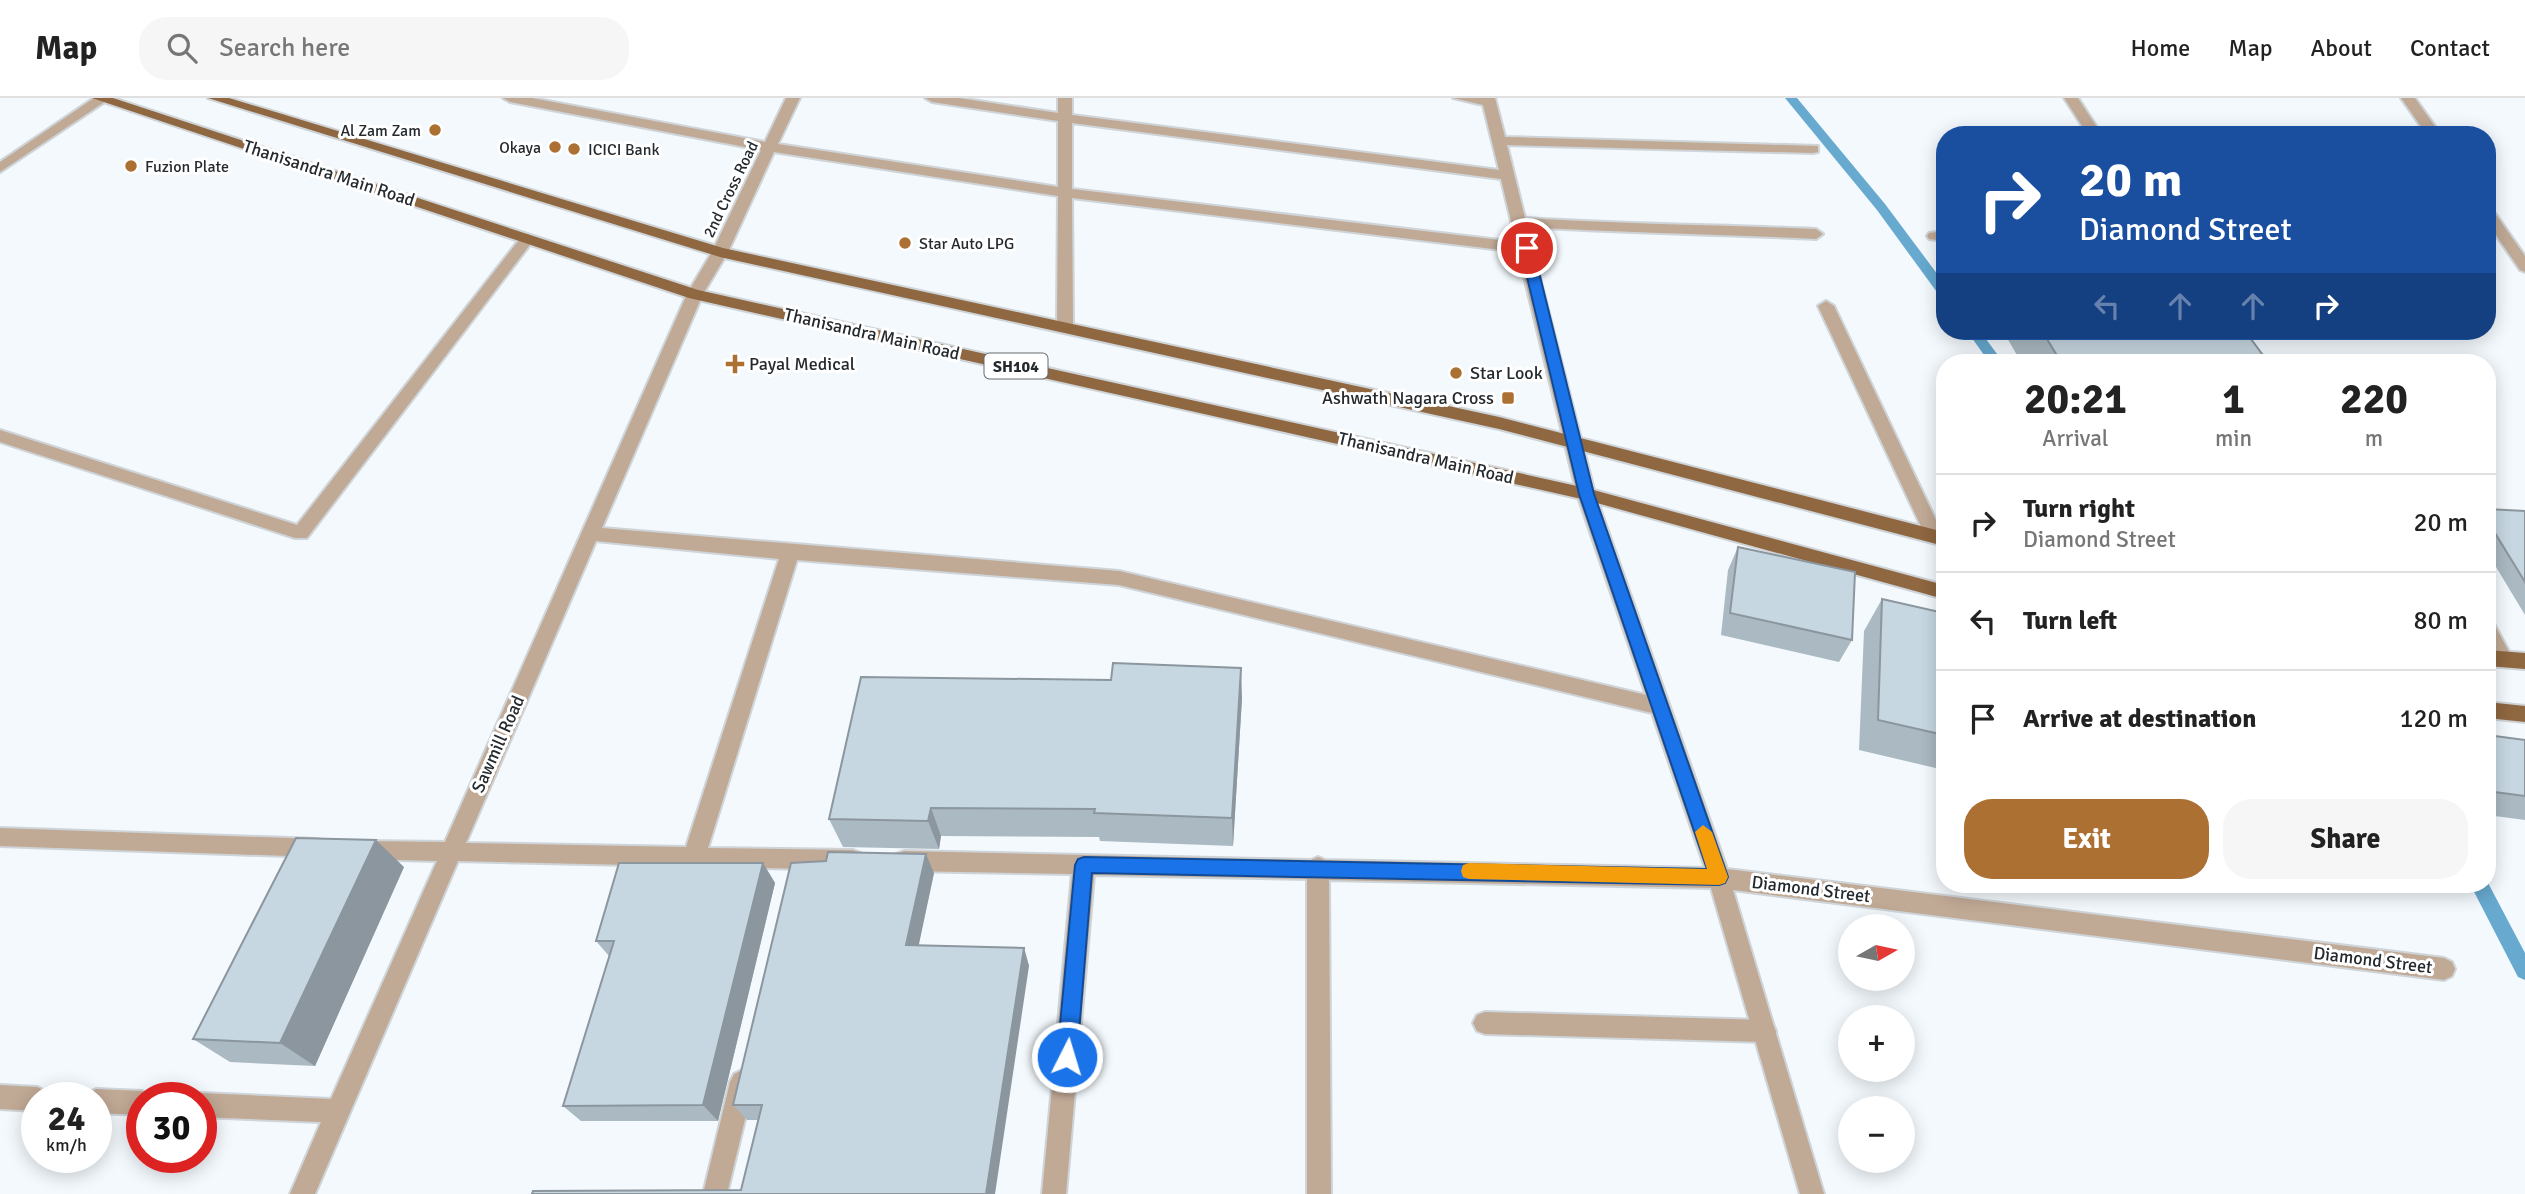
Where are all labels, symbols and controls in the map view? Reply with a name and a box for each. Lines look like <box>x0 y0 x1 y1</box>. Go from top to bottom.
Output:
search box <box>139 17 629 80</box>
text: Map <box>35 28 97 69</box>
icon: search <box>163 29 201 67</box>
text: Search here <box>219 32 350 64</box>
text: Home <box>2130 33 2190 63</box>
text: Map <box>2228 33 2273 63</box>
text: About <box>2311 33 2372 63</box>
text: Contact <box>2410 33 2490 63</box>
place label: Al Zam Zam <box>340 121 421 141</box>
marker: Al Zam Zam <box>427 122 443 138</box>
street label: Thanisandra Main Road <box>240 135 418 211</box>
place label: Okaya <box>499 138 541 158</box>
street label: 2nd Cross Road <box>699 138 763 241</box>
marker: Okaya <box>547 139 563 155</box>
place label: ICICI Bank <box>588 140 659 160</box>
marker: ICICI Bank <box>566 141 582 157</box>
text: 20 m <box>2079 150 2182 210</box>
icon: right <box>1964 154 2055 245</box>
place label: Fuzion Plate <box>145 157 229 177</box>
marker: Fuzion Plate <box>123 158 139 174</box>
text: Diamond Street <box>2079 210 2292 249</box>
pin <box>1497 218 1557 278</box>
icon: arrive <box>1508 229 1546 267</box>
place label: Star Auto LPG <box>919 234 1014 254</box>
marker: Star Auto LPG <box>897 235 913 251</box>
icon: left <box>2088 287 2126 325</box>
icon: ahead <box>2161 287 2199 325</box>
icon: ahead <box>2234 287 2272 325</box>
icon: right <box>2307 287 2345 325</box>
street label: Thanisandra Main Road <box>782 303 962 365</box>
place label: Payal Medical <box>749 353 855 375</box>
road number: SH104 <box>984 354 1048 378</box>
marker: Payal Medical <box>727 356 743 372</box>
place label: Star Look <box>1470 362 1543 384</box>
marker: Star Look <box>1448 365 1464 381</box>
text: 20:21 <box>2024 374 2127 425</box>
text: 1 <box>2222 374 2245 425</box>
text: 220 <box>2340 374 2408 425</box>
place label: Ashwath Nagara Cross <box>1322 387 1494 409</box>
marker: Ashwath Nagara Cross <box>1500 390 1516 406</box>
text: Arrival <box>2042 424 2109 453</box>
text: min <box>2215 424 2252 453</box>
text: m <box>2365 424 2383 453</box>
street label: Thanisandra Main Road <box>1336 427 1516 489</box>
text: Turn right <box>2023 493 2135 525</box>
icon: right <box>1964 504 2002 542</box>
text: 20 m <box>2413 507 2468 539</box>
text: Diamond Street <box>2023 525 2176 554</box>
icon: left <box>1964 602 2002 640</box>
text: Turn left <box>2023 605 2117 637</box>
text: 80 m <box>2413 605 2468 637</box>
street label: Sawmill Road <box>467 692 529 796</box>
icon: arrive <box>1964 700 2002 738</box>
text: Arrive at destination <box>2023 703 2256 735</box>
text: 120 m <box>2399 703 2468 735</box>
button: Exit <box>1964 799 2209 879</box>
button: Share <box>2223 799 2468 879</box>
street label: Diamond Street <box>1750 871 1872 907</box>
north arrow <box>1838 914 1914 990</box>
map controls <box>1838 914 1915 1173</box>
street label: Diamond Street <box>2312 942 2434 978</box>
button: + <box>1838 1005 1915 1082</box>
position arrow <box>1030 1020 1104 1094</box>
speed limit sign: 30 <box>126 1082 217 1173</box>
button: − <box>1838 1096 1915 1173</box>
text: 24 <box>48 1097 85 1140</box>
text: km/h <box>46 1134 87 1156</box>

